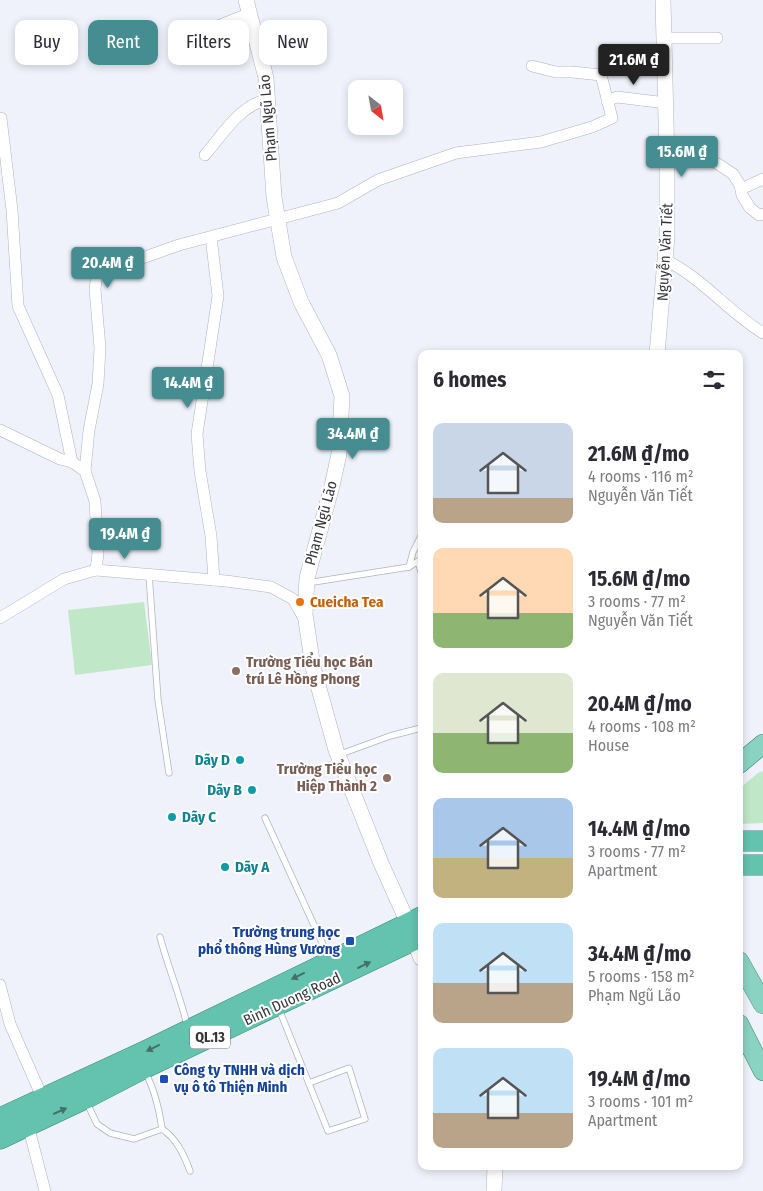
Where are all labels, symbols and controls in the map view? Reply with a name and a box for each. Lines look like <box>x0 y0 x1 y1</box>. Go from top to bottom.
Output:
chip: Buy <box>15 20 78 65</box>
chip: Rent <box>88 20 158 65</box>
chip: Filters <box>168 20 249 65</box>
chip: New <box>259 20 327 65</box>
pin: 21.6M ₫ <box>588 44 680 86</box>
text: 21.6M ₫ <box>609 50 659 69</box>
street label: Phạm Ngũ Lão <box>255 74 281 162</box>
north arrow <box>348 80 402 135</box>
map controls <box>348 80 403 135</box>
pin: 15.6M ₫ <box>636 136 728 178</box>
text: 15.6M ₫ <box>657 142 707 161</box>
street label: Nguyễn Văn Tiết <box>653 202 677 301</box>
pin: 20.4M ₫ <box>62 246 154 289</box>
text: 20.4M ₫ <box>82 253 134 272</box>
pin: 14.4M ₫ <box>142 366 234 409</box>
icon: filters <box>700 366 728 394</box>
text: 6 homes <box>433 367 506 393</box>
text: 14.4M ₫ <box>163 373 213 392</box>
pin: 34.4M ₫ <box>307 418 399 460</box>
text: 34.4M ₫ <box>328 424 378 443</box>
text: 21.6M ₫/mo <box>588 441 689 467</box>
icon: home <box>473 443 533 503</box>
text: 4 rooms · 116 m² <box>588 467 694 486</box>
street label: Phạm Ngũ Lão <box>301 479 341 567</box>
text: Nguyễn Văn Tiết <box>588 486 693 505</box>
pin: 19.4M ₫ <box>79 518 171 560</box>
text: 19.4M ₫ <box>100 524 150 543</box>
text: 15.6M ₫/mo <box>588 566 690 592</box>
icon: home <box>473 568 533 628</box>
text: 3 rooms · 77 m² <box>588 592 686 611</box>
place label: Cueicha Tea <box>310 593 384 611</box>
marker: Cueicha Tea <box>294 596 306 608</box>
text: Nguyễn Văn Tiết <box>588 611 693 630</box>
place label: Trường Tiểu học Bán trú Lê Hồng Phong <box>246 652 373 688</box>
marker: Trường Tiểu học Bán trú Lê Hồng Phong <box>230 665 242 677</box>
text: 20.4M ₫/mo <box>588 691 692 717</box>
icon: home <box>473 693 533 753</box>
text: 4 rooms · 108 m² <box>588 717 696 736</box>
text: House <box>588 736 629 755</box>
place label: Dãy D <box>195 751 230 769</box>
marker: Dãy D <box>234 754 246 766</box>
place label: Trường Tiểu học Hiệp Thành 2 <box>277 759 377 795</box>
marker: Trường Tiểu học Hiệp Thành 2 <box>381 772 393 784</box>
place label: Dãy B <box>207 781 243 799</box>
marker: Dãy B <box>246 784 258 796</box>
place label: Dãy C <box>182 808 216 826</box>
marker: Dãy C <box>166 811 178 823</box>
text: 14.4M ₫/mo <box>588 816 690 842</box>
icon: home <box>473 818 533 878</box>
text: 3 rooms · 77 m² <box>588 842 686 861</box>
place label: Dãy A <box>235 858 270 876</box>
marker: Dãy A <box>219 861 231 873</box>
text: Apartment <box>588 861 657 880</box>
place label: Trường trung học phổ thông Hùng Vương <box>198 923 341 958</box>
marker: Trường trung học phổ thông Hùng Vương <box>344 935 356 947</box>
text: 34.4M ₫/mo <box>588 941 691 967</box>
icon: home <box>473 943 533 1003</box>
one-way arrow <box>357 960 371 968</box>
text: 5 rooms · 158 m² <box>588 967 694 986</box>
street label: Binh Duong Road <box>240 969 344 1029</box>
one-way arrow <box>291 971 306 980</box>
text: Phạm Ngũ Lão <box>588 986 681 1005</box>
road number: QL.13 <box>190 1026 230 1048</box>
one-way arrow <box>146 1044 160 1052</box>
place label: Công ty TNHH và dịch vụ ô tô Thiện Minh <box>173 1061 305 1096</box>
text: 19.4M ₫/mo <box>588 1066 690 1092</box>
icon: home <box>473 1068 533 1128</box>
marker: Công ty TNHH và dịch vụ ô tô Thiện Minh <box>158 1073 170 1085</box>
text: 3 rooms · 101 m² <box>588 1092 693 1111</box>
one-way arrow <box>53 1106 67 1114</box>
text: Apartment <box>588 1111 657 1130</box>

